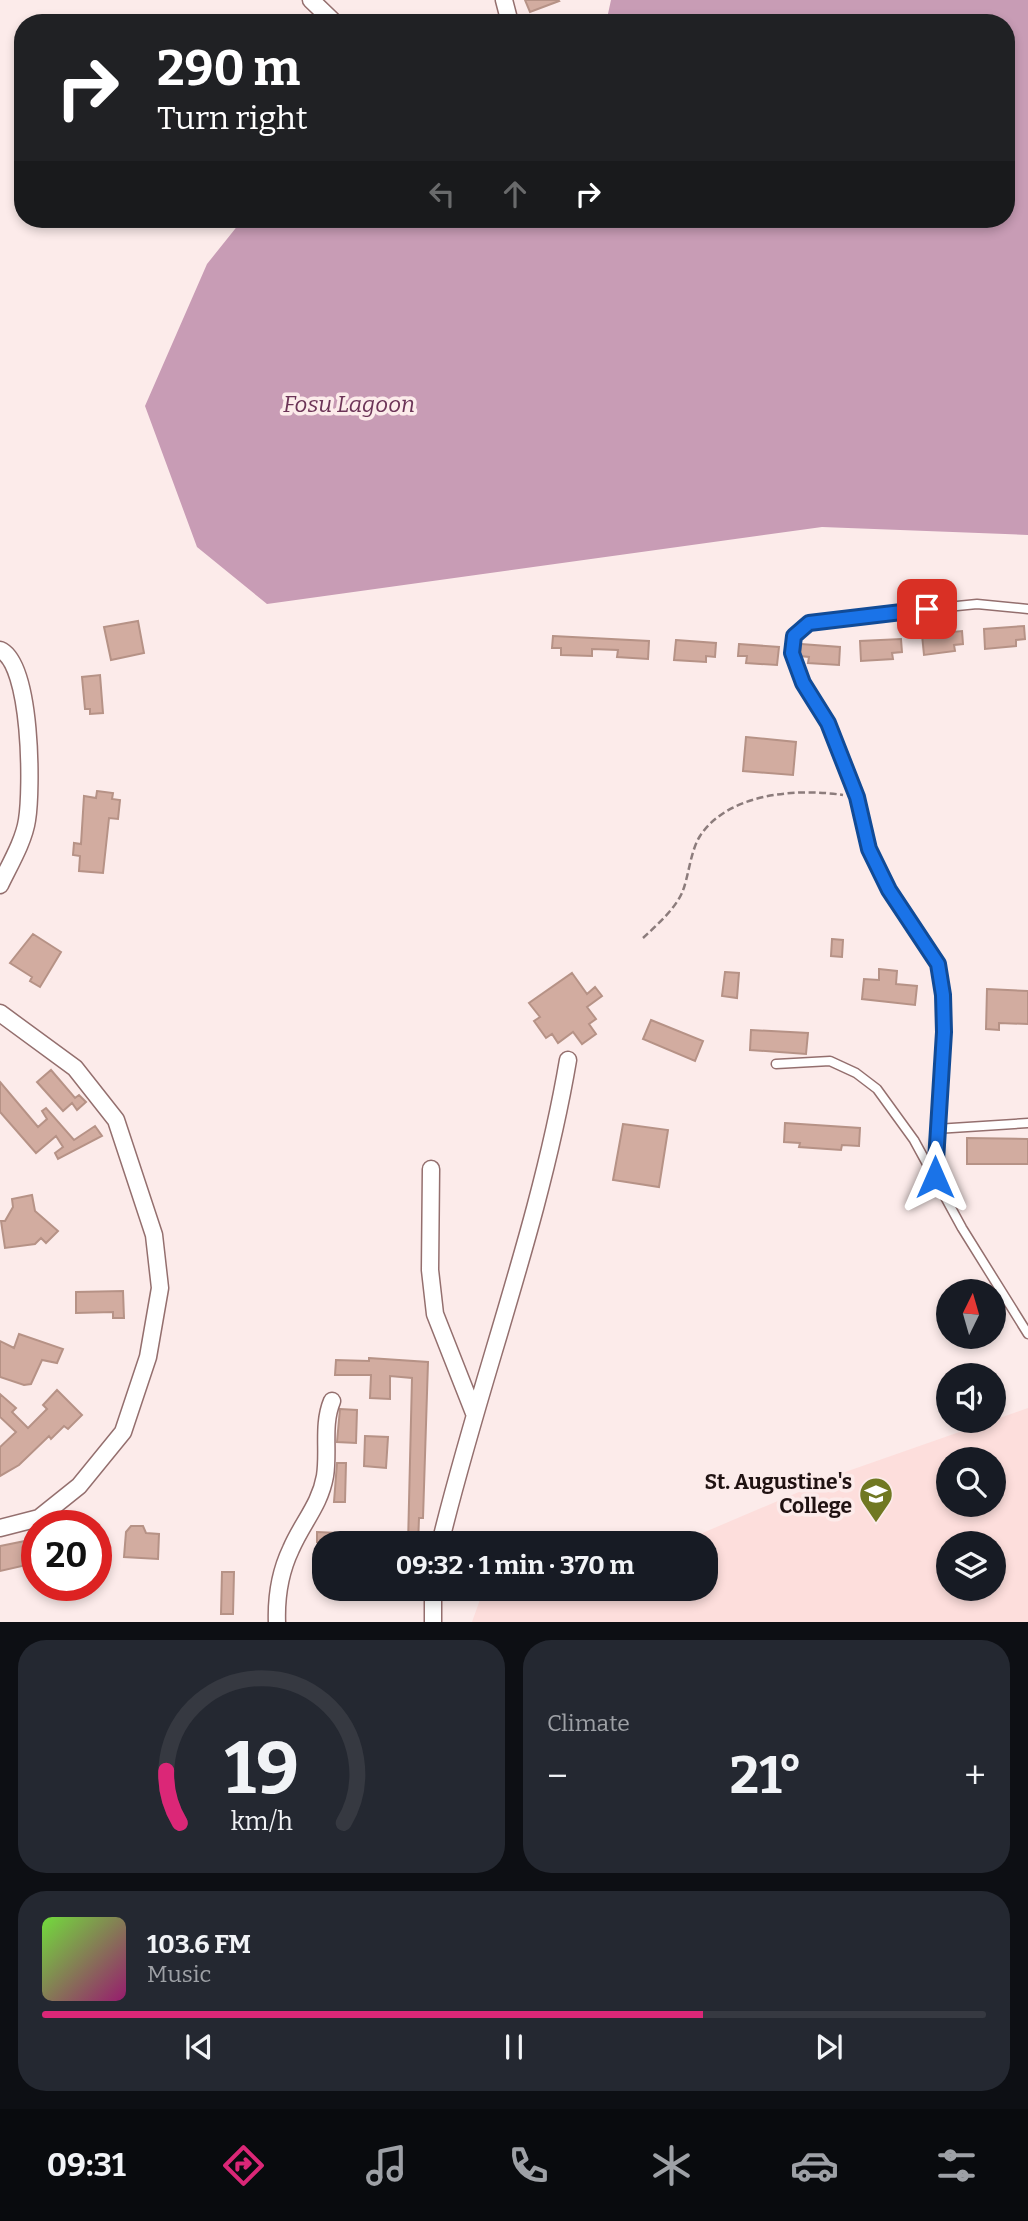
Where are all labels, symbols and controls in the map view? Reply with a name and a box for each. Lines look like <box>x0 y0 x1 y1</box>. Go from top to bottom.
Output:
text: 290 m <box>157 39 300 98</box>
icon: right <box>42 42 133 133</box>
text: Turn right <box>157 99 308 137</box>
icon: left <box>423 175 461 213</box>
icon: ahead <box>496 175 534 213</box>
icon: right <box>569 175 607 213</box>
water label: Fosu Lagoon <box>283 390 415 418</box>
pin <box>897 579 957 639</box>
icon: arrive <box>908 590 946 628</box>
position arrow <box>898 1140 972 1214</box>
north arrow <box>936 1279 1006 1349</box>
map controls <box>936 1279 1006 1601</box>
button: sound <box>936 1363 1006 1433</box>
button: search <box>936 1447 1006 1517</box>
place label: St. Augustine's College <box>705 1469 852 1519</box>
school or university icon: St. Augustine's College <box>857 1475 895 1524</box>
speed limit sign: 20 <box>21 1510 112 1601</box>
button: layers <box>936 1531 1006 1601</box>
text: 09:32 · 1 min · 370 m <box>396 1550 634 1581</box>
text: Climate <box>547 1709 630 1737</box>
text: 19 <box>224 1725 299 1812</box>
text: 21° <box>730 1744 802 1807</box>
text: − <box>547 1753 568 1799</box>
text: + <box>964 1753 986 1799</box>
text: km/h <box>231 1806 293 1836</box>
text: 103.6 FM <box>147 1929 251 1960</box>
text: Music <box>147 1960 211 1988</box>
icon: previous <box>180 2028 218 2066</box>
icon: pause <box>495 2028 533 2066</box>
icon: next <box>810 2028 848 2066</box>
icon: directions <box>219 2141 268 2190</box>
icon: music <box>362 2141 411 2190</box>
icon: phone <box>504 2141 553 2190</box>
icon: climate <box>647 2141 696 2190</box>
icon: car <box>790 2141 839 2190</box>
icon: filters <box>932 2141 981 2190</box>
text: 09:31 <box>47 2146 126 2184</box>

